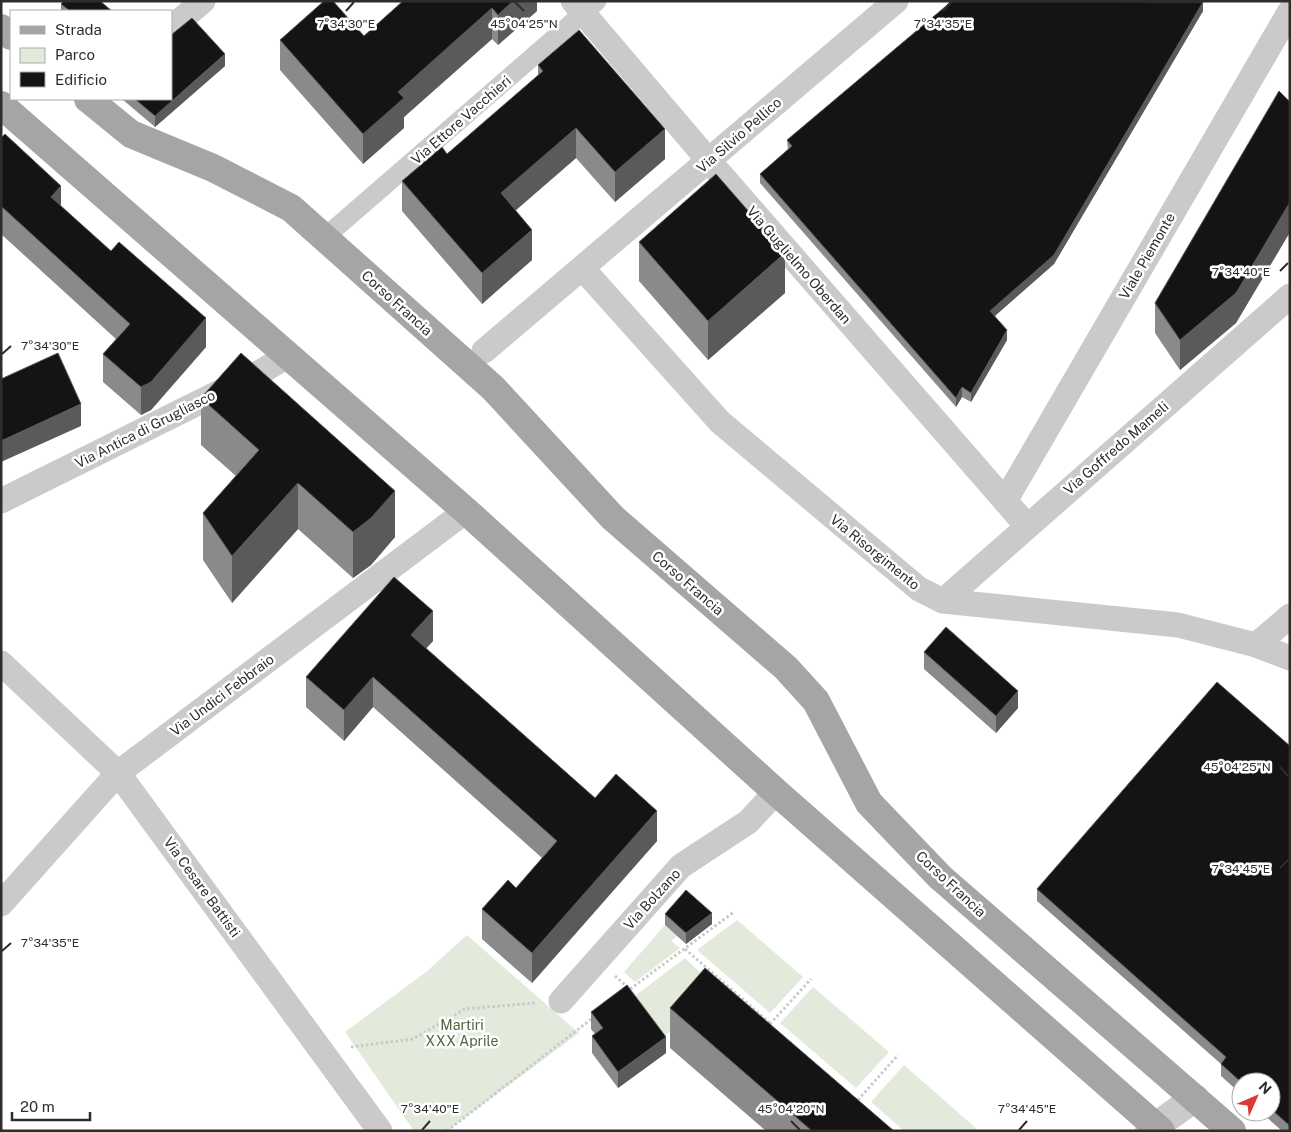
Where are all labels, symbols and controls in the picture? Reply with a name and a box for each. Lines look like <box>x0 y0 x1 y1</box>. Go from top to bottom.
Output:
legend <box>10 10 172 100</box>
text: 7°34'30"E <box>317 17 375 31</box>
text: 45°04'25"N <box>490 17 558 31</box>
text: 7°34'35"E <box>914 17 972 31</box>
text: Strada <box>55 21 102 38</box>
text: Parco <box>55 46 95 63</box>
text: Edificio <box>55 71 107 88</box>
street label: Via Ettore Vacchieri <box>408 72 514 168</box>
street label: Via Silvio Pellico <box>694 94 785 176</box>
street label: Via Guglielmo Oberdan <box>744 203 854 327</box>
street label: Viale Piemonte <box>1116 210 1178 302</box>
text: 7°34'40"E <box>1212 265 1270 279</box>
street label: Corso Francia <box>358 267 436 339</box>
text: 7°34'30"E <box>21 339 79 353</box>
street label: Via Antica di Grugliasco <box>72 387 218 471</box>
street label: Via Goffredo Mameli <box>1060 398 1172 498</box>
street label: Via Risorgimento <box>827 511 923 593</box>
street label: Corso Francia <box>649 548 727 618</box>
street label: Via Undici Febbraio <box>167 651 277 739</box>
text: 45°04'25"N <box>1203 760 1271 774</box>
street label: Via Cesare Battisti <box>160 834 244 940</box>
street label: Corso Francia <box>913 848 989 920</box>
text: 7°34'45"E <box>1212 862 1270 876</box>
street label: Via Bolzano <box>621 865 684 933</box>
text: 7°34'35"E <box>21 936 79 950</box>
park label: Martiri XXX Aprile <box>426 1017 498 1049</box>
north arrow <box>1231 1072 1281 1122</box>
text: N <box>1256 1078 1275 1097</box>
scale bar <box>12 1090 90 1122</box>
text: 20 m <box>20 1098 55 1115</box>
text: 7°34'40"E <box>401 1102 459 1116</box>
text: 45°04'20"N <box>757 1102 825 1116</box>
text: 7°34'45"E <box>998 1102 1056 1116</box>

